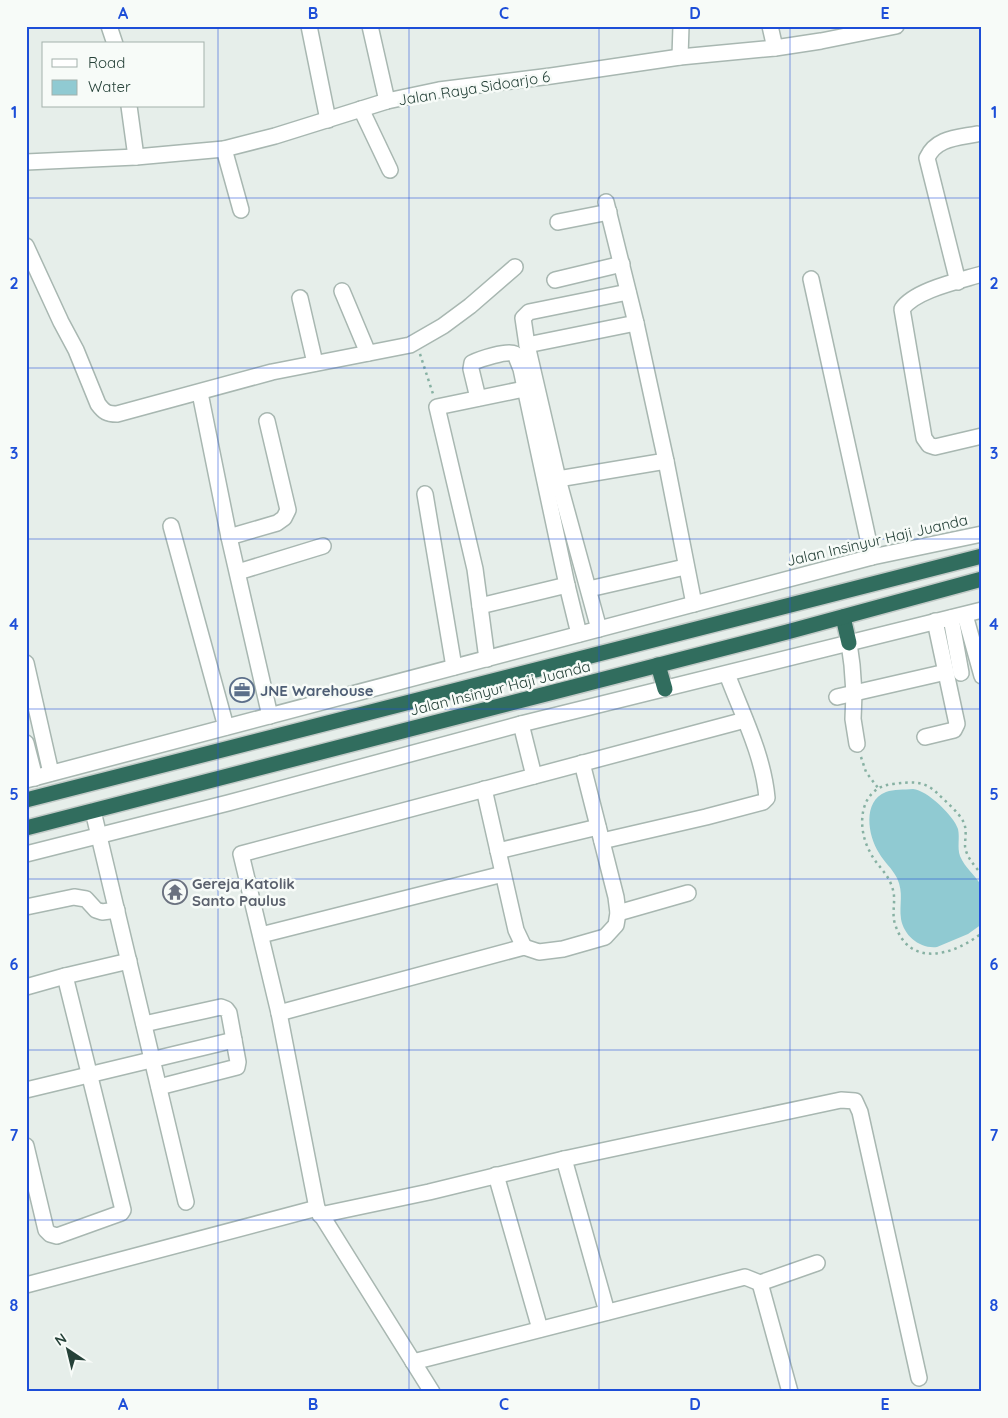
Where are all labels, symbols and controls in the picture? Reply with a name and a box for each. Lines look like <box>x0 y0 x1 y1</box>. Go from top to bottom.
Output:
text: A <box>118 3 129 23</box>
text: B <box>308 3 318 23</box>
text: C <box>499 3 509 23</box>
text: D <box>689 3 701 23</box>
text: E <box>880 3 890 23</box>
legend <box>42 42 205 108</box>
text: Road <box>88 53 125 72</box>
street label: Jalan Raya Sidoarjo 6 <box>397 67 551 109</box>
text: Water <box>88 77 131 96</box>
text: 1 <box>11 102 17 122</box>
text: 1 <box>991 102 997 122</box>
text: 2 <box>9 273 19 293</box>
text: 2 <box>989 273 999 293</box>
text: 3 <box>10 443 18 463</box>
text: 3 <box>990 443 998 463</box>
street label: Jalan Insinyur Haji Juanda <box>785 510 969 570</box>
text: 4 <box>9 614 19 634</box>
text: 4 <box>989 614 999 634</box>
street label: Jalan Insinyur Haji Juanda <box>408 656 592 720</box>
office icon: JNE Warehouse <box>229 677 255 703</box>
place label: JNE Warehouse <box>260 681 374 700</box>
text: 5 <box>9 784 19 804</box>
text: 5 <box>989 784 999 804</box>
place label: Gereja Katolik Santo Paulus <box>192 874 295 910</box>
temple icon: Gereja Katolik Santo Paulus <box>162 879 188 905</box>
text: 6 <box>10 954 19 974</box>
text: 6 <box>990 954 999 974</box>
text: 7 <box>10 1125 19 1145</box>
text: 7 <box>990 1125 999 1145</box>
text: 8 <box>10 1295 19 1315</box>
text: 8 <box>990 1295 999 1315</box>
north arrow <box>42 1326 92 1376</box>
text: N <box>51 1329 70 1350</box>
text: A <box>118 1394 129 1414</box>
text: B <box>308 1394 318 1414</box>
text: C <box>499 1394 509 1414</box>
text: D <box>689 1394 701 1414</box>
text: E <box>880 1394 890 1414</box>

